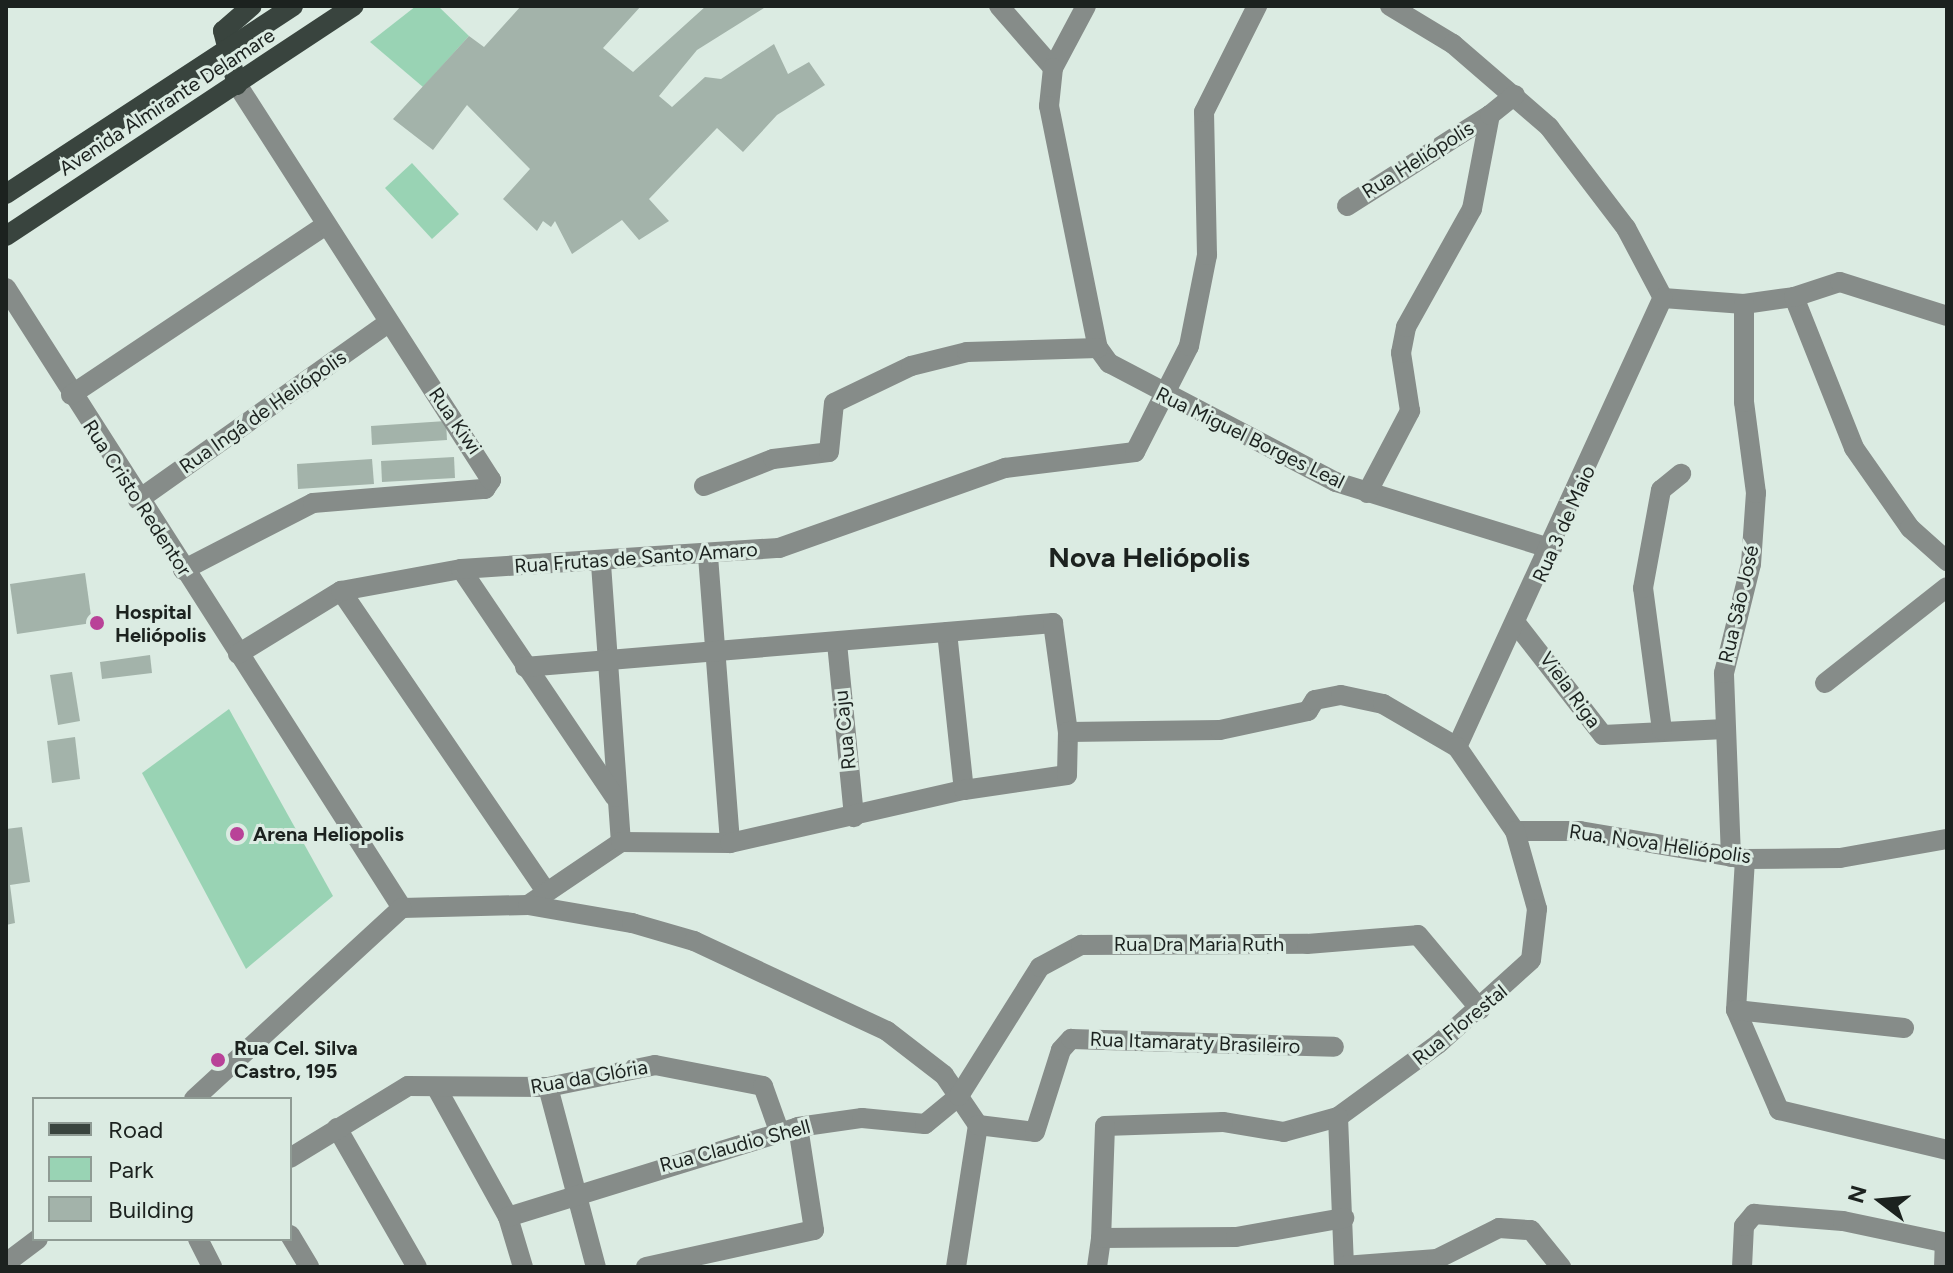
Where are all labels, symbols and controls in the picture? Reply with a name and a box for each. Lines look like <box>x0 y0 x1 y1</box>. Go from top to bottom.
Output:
street label: Avenida Almirante Delamare <box>55 23 279 181</box>
street label: Rua Heliópolis <box>1358 116 1478 204</box>
street label: Rua Ingá de Heliópolis <box>175 345 351 479</box>
street label: Rua Miguel Borges Leal <box>1152 382 1348 494</box>
street label: Rua Kiwi <box>423 383 487 459</box>
street label: Rua Cristo Redentor <box>78 416 196 580</box>
street label: Rua 3 de Maio <box>1527 462 1601 586</box>
street label: Rua Frutas de Santo Amaro <box>514 538 758 578</box>
district label: Nova Heliópolis <box>1048 540 1250 574</box>
street label: Rua São José <box>1714 543 1764 665</box>
place label: Hospital Heliópolis <box>115 600 206 647</box>
marker: Hospital Heliópolis <box>86 612 108 634</box>
street label: Viela Riga <box>1534 647 1606 733</box>
street label: Rua Caju <box>829 689 861 771</box>
street label: Rua. Nova Heliópolis <box>1567 819 1753 869</box>
place label: Arena Heliopolis <box>253 822 404 846</box>
marker: Arena Heliopolis <box>228 825 246 843</box>
street label: Rua Dra Maria Ruth <box>1114 932 1284 956</box>
street label: Rua Florestal <box>1408 980 1512 1070</box>
street label: Rua Itamaraty Brasileiro <box>1089 1027 1301 1059</box>
place label: Rua Cel. Silva Castro, 195 <box>234 1036 358 1083</box>
marker: Rua Cel. Silva Castro, 195 <box>209 1051 227 1069</box>
street label: Rua da Glória <box>529 1055 649 1099</box>
legend <box>32 1097 292 1241</box>
street label: Rua Claudio Shell <box>657 1114 813 1178</box>
text: Road <box>108 1115 163 1144</box>
text: Park <box>108 1155 154 1184</box>
north arrow <box>1841 1161 1921 1241</box>
text: N <box>1842 1182 1873 1206</box>
text: Building <box>108 1195 194 1224</box>

